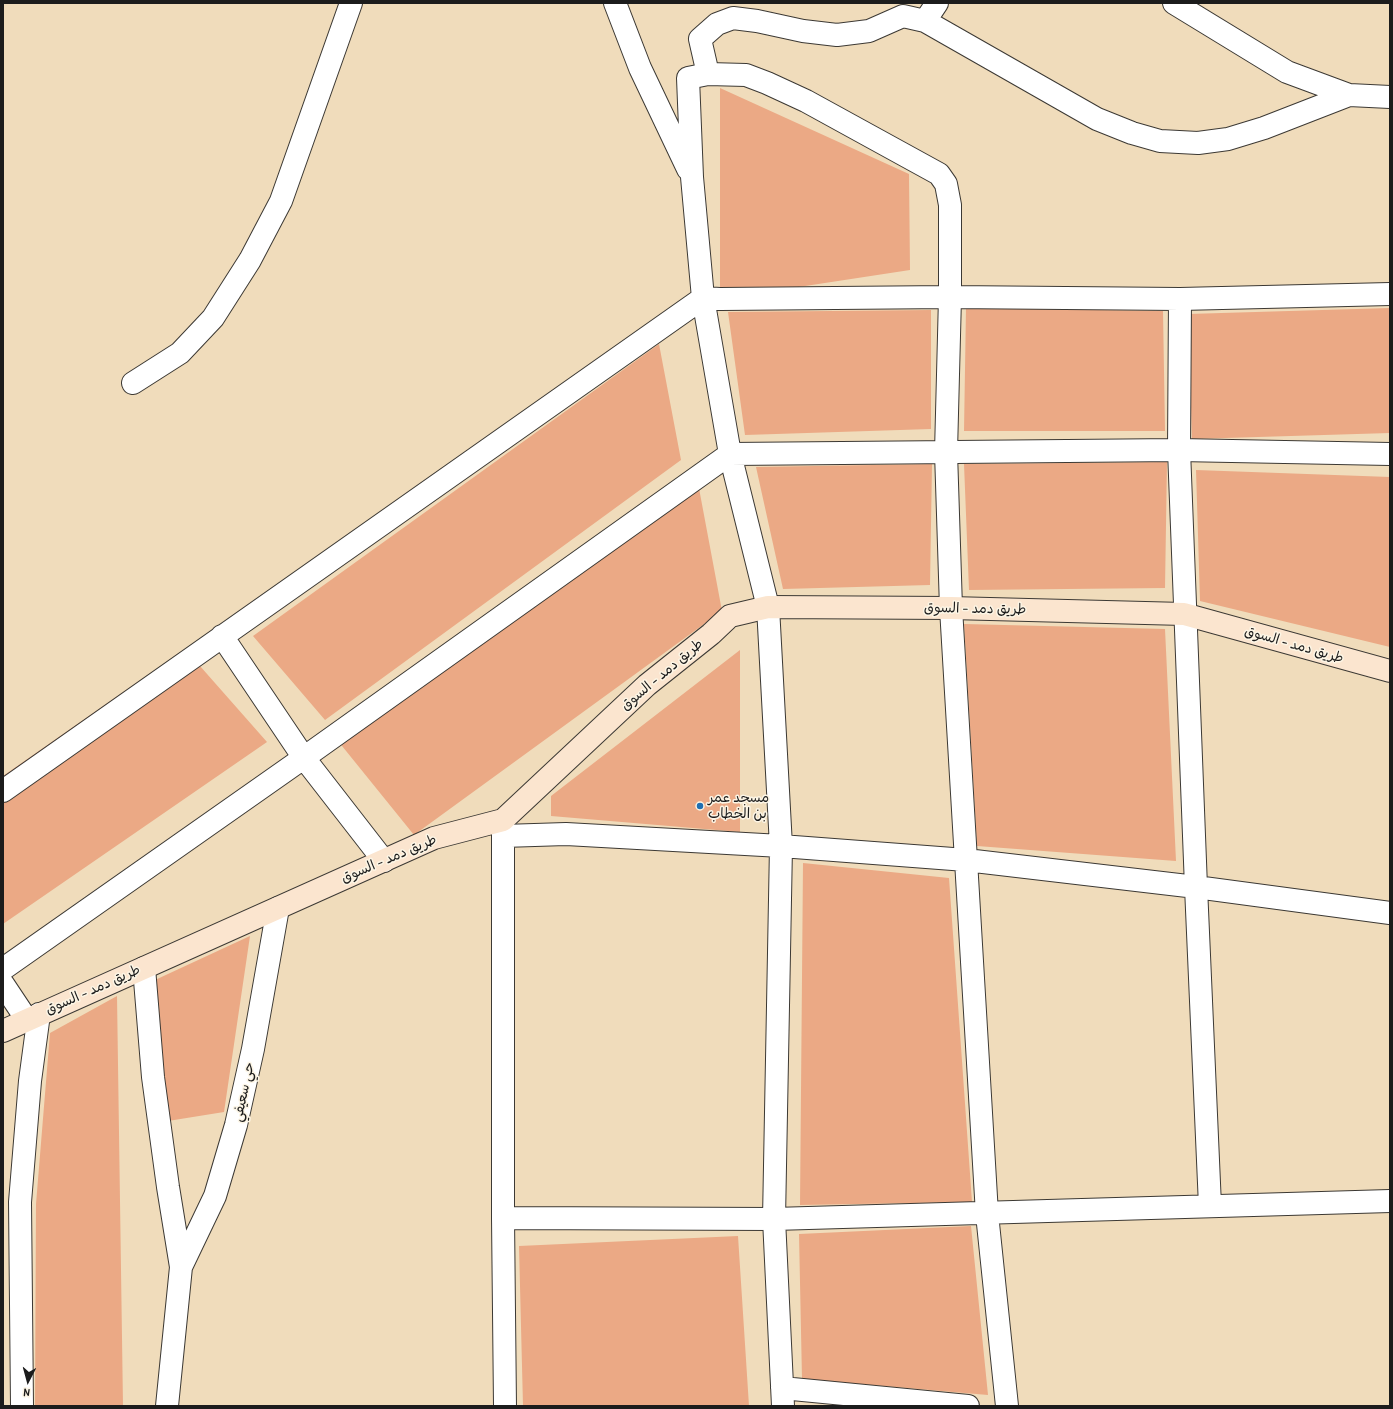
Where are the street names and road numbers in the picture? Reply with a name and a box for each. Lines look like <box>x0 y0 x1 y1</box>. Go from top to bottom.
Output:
street label: طريق دمد - السوق <box>924 600 1026 618</box>
street label: طريق دمد - السوق <box>1243 623 1345 667</box>
street label: طريق دمد - السوق <box>617 636 707 714</box>
street label: طريق دمد - السوق <box>339 831 439 887</box>
street label: طريق دمد - السوق <box>43 962 143 1018</box>
street label: حي سعيفي <box>229 1061 259 1123</box>

